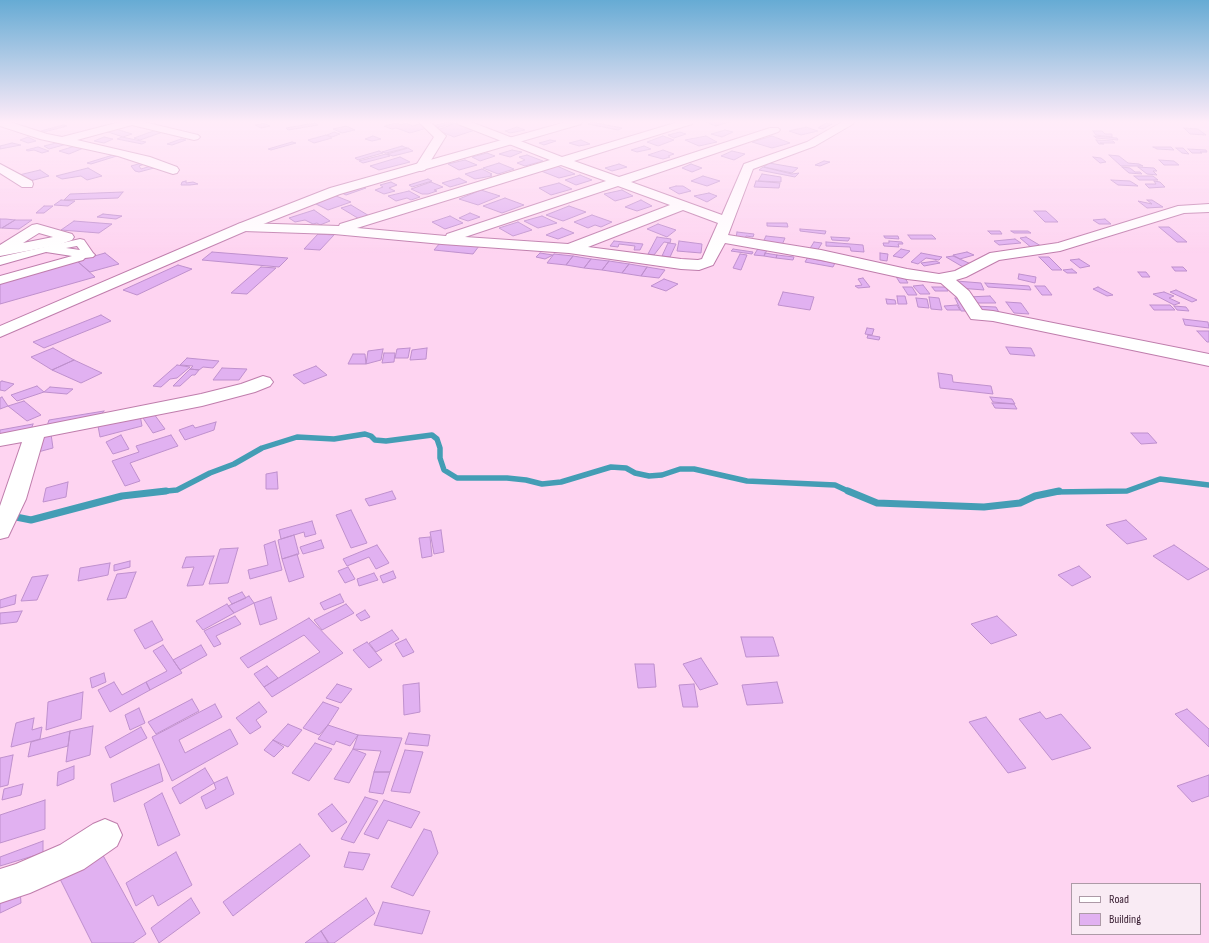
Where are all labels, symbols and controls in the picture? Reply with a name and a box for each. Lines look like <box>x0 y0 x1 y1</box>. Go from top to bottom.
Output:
legend <box>1071 883 1201 935</box>
text: Road <box>1109 892 1129 907</box>
text: Building <box>1109 912 1141 927</box>

